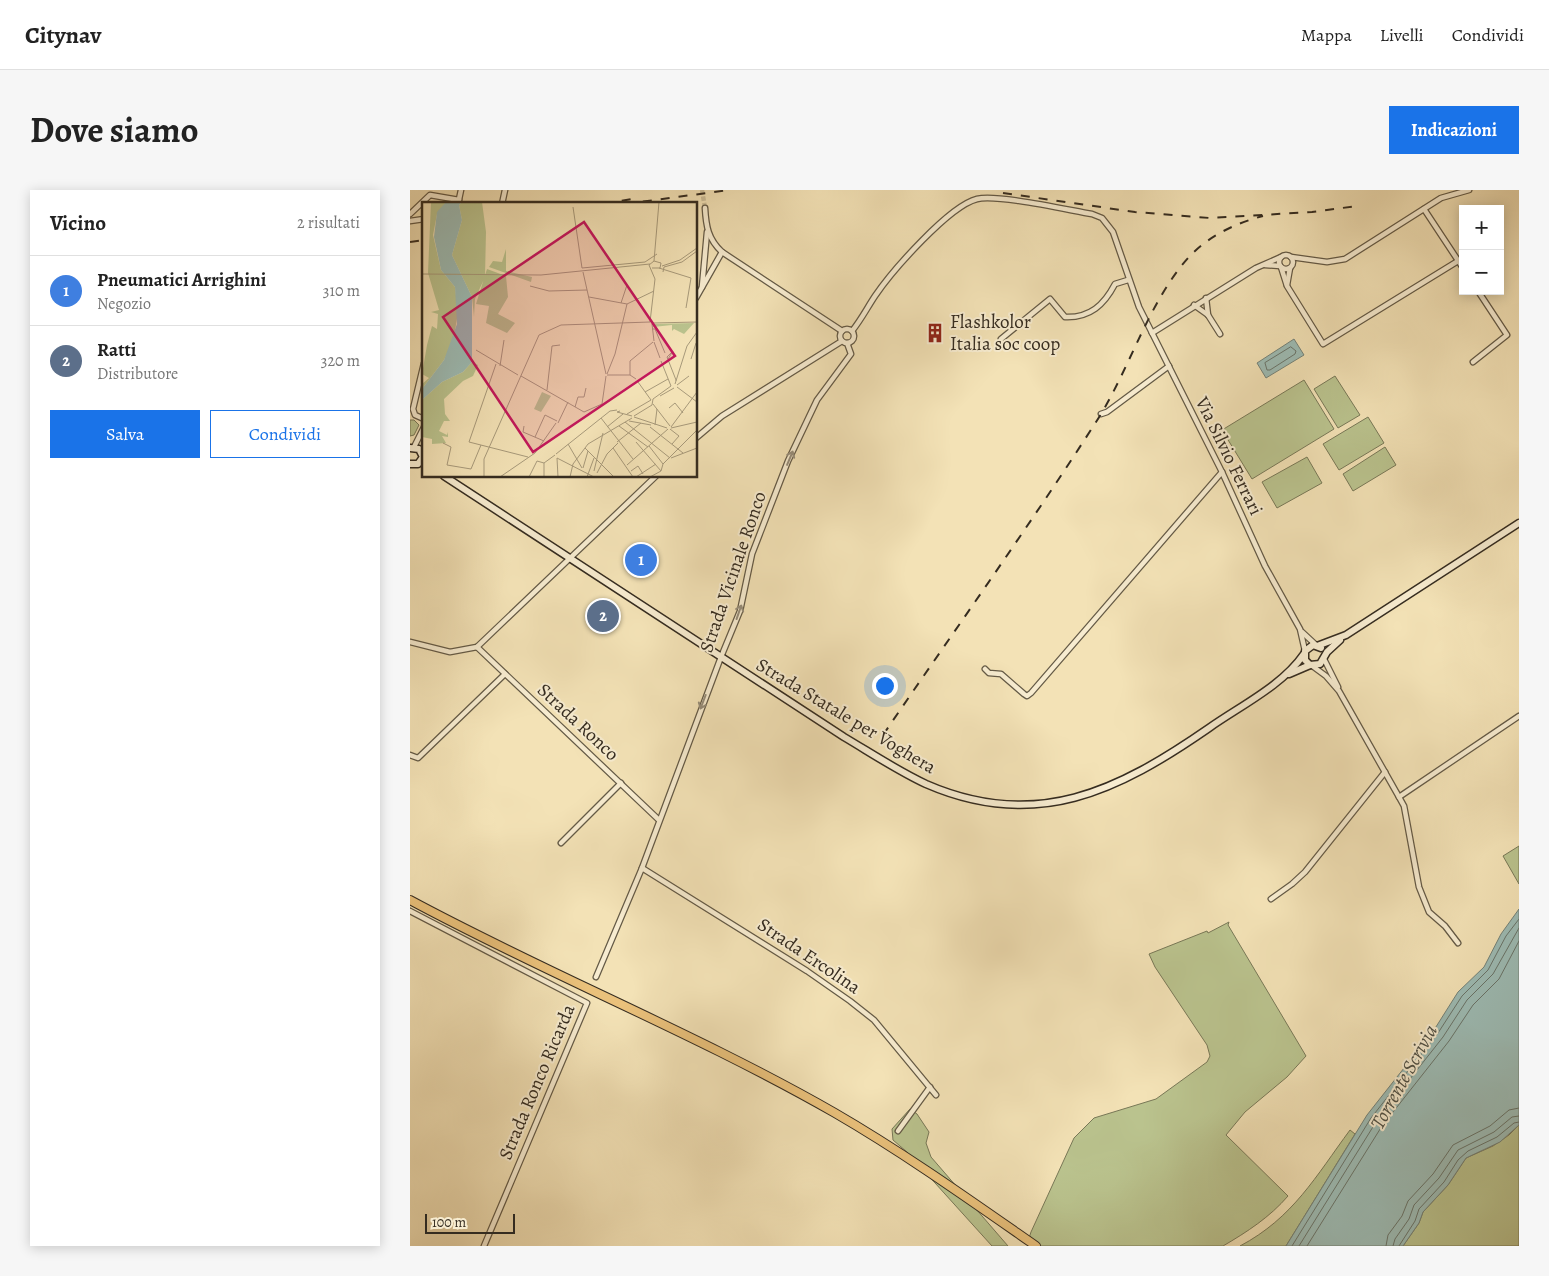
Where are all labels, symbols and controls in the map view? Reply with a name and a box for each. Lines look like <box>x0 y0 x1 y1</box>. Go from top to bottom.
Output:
text: Citynav <box>25 19 101 51</box>
text: Mappa <box>1301 23 1352 47</box>
text: Livelli <box>1380 23 1424 47</box>
text: Condividi <box>1452 23 1524 47</box>
text: Dove siamo <box>30 106 199 154</box>
button: Indicazioni <box>1389 106 1519 154</box>
inset map <box>422 202 698 478</box>
map controls <box>1459 205 1504 295</box>
button: + <box>1459 205 1504 250</box>
text: Vicino <box>50 209 106 237</box>
text: 2 risultati <box>297 212 360 234</box>
button: − <box>1459 250 1504 295</box>
text: Pneumatici Arrighini <box>97 267 266 293</box>
text: 1 <box>63 280 69 302</box>
text: 310 m <box>323 280 360 302</box>
text: Negozio <box>97 293 151 315</box>
place label: Flashkolor Italia soc coop <box>950 309 1060 357</box>
building icon: Flashkolor Italia soc coop <box>924 322 946 344</box>
text: Ratti <box>97 337 136 363</box>
text: 2 <box>62 350 70 372</box>
text: 320 m <box>321 350 360 372</box>
text: Distributore <box>97 363 178 385</box>
street label: Via Silvio Ferrari <box>1189 391 1269 520</box>
button: Salva <box>50 410 200 458</box>
button: Condividi <box>210 410 360 458</box>
one-way arrow <box>785 451 795 466</box>
street label: Strada Vicinale Ronco <box>693 488 773 656</box>
pin: 1 <box>625 541 657 579</box>
pin: 2 <box>587 597 619 635</box>
one-way arrow <box>735 604 744 620</box>
street label: Strada Statale per Voghera <box>751 652 941 780</box>
your location <box>872 673 898 699</box>
street label: Strada Ronco <box>531 677 625 767</box>
one-way arrow <box>698 694 707 709</box>
street label: Strada Ercolina <box>752 912 866 1000</box>
street label: Strada Ronco Ricarda <box>492 1000 582 1164</box>
water label: Torrente Scrivia <box>1364 1020 1444 1134</box>
scale bar <box>425 1211 515 1234</box>
text: 100 m <box>432 1213 466 1232</box>

